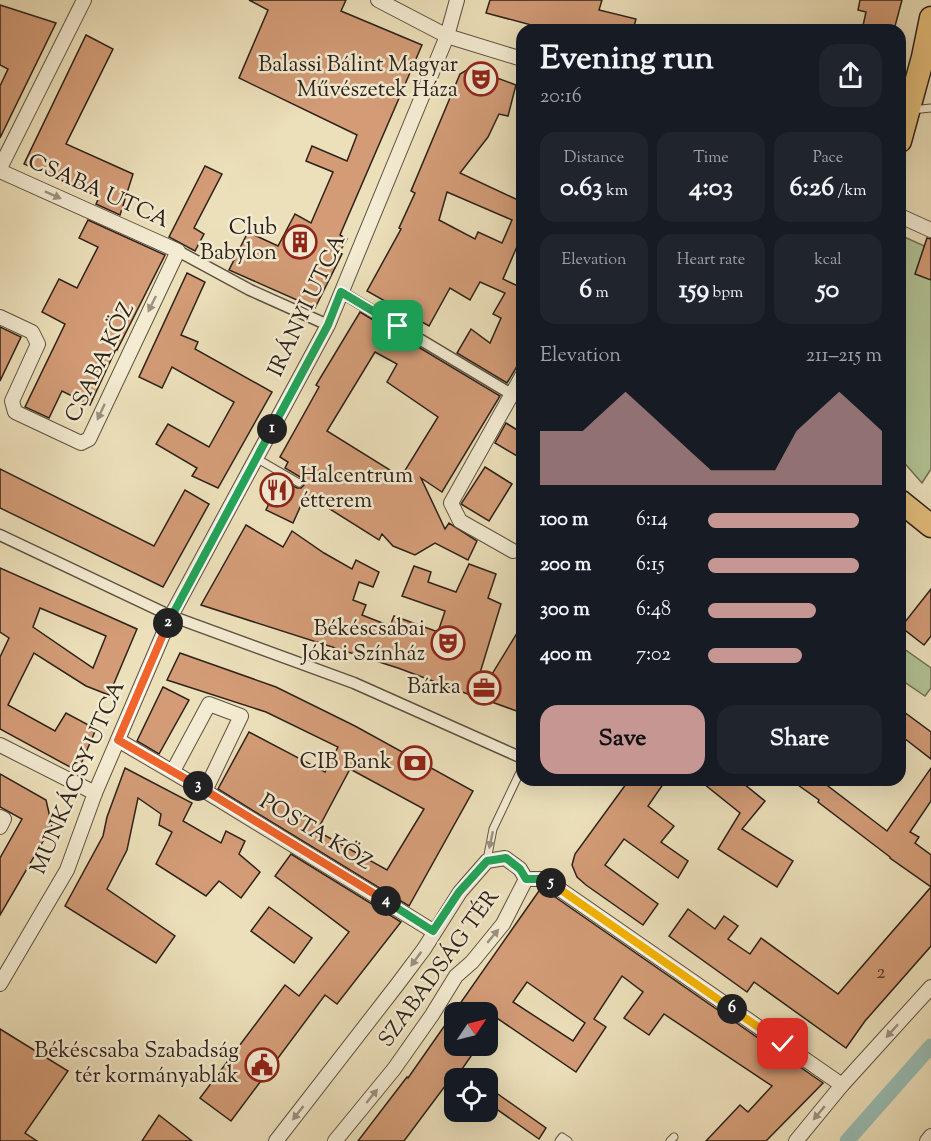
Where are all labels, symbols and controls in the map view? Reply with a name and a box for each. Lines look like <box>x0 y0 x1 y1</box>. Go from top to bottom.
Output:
text: Evening run <box>540 36 714 84</box>
button: share <box>819 44 882 107</box>
place label: Balassi Bálint Magyar Művészetek Háza <box>258 50 458 107</box>
theatre icon: Balassi Bálint Magyar Művészetek Háza <box>463 61 499 97</box>
text: 20:16 <box>540 83 582 112</box>
street label: CSABA UTCA <box>22 146 174 238</box>
text: Distance <box>564 147 624 170</box>
text: Time <box>693 147 729 170</box>
text: Pace <box>813 147 843 170</box>
text: 0.63 <box>560 170 603 207</box>
text: 4:03 <box>689 170 733 207</box>
text: 6:26 <box>790 170 834 207</box>
text: km <box>603 180 628 203</box>
text: /km <box>834 180 866 203</box>
one-way arrow <box>45 190 62 199</box>
place label: Club Babylon <box>200 213 277 270</box>
building icon: Club Babylon <box>282 224 318 260</box>
street label: IRÁNYI UTCA <box>260 229 355 383</box>
text: Elevation <box>562 249 626 272</box>
text: Heart rate <box>677 249 745 272</box>
text: kcal <box>814 249 842 272</box>
text: 6 <box>579 272 592 309</box>
text: 159 <box>679 272 709 309</box>
text: 50 <box>817 272 839 309</box>
text: m <box>592 282 609 305</box>
text: bpm <box>709 282 743 305</box>
one-way arrow <box>148 295 157 312</box>
street label: CSABA KÖZ <box>57 297 144 428</box>
pin <box>372 300 423 351</box>
icon: arrive <box>381 309 414 342</box>
text: Elevation <box>540 342 621 371</box>
text: 211–215 m <box>806 342 882 371</box>
one-way arrow <box>96 403 105 421</box>
pin: 1 <box>257 414 287 444</box>
text: 1 <box>269 417 275 440</box>
place label: Halcentrum étterem <box>300 461 413 518</box>
restaurant icon: Halcentrum étterem <box>259 472 295 508</box>
text: 100 m <box>540 506 589 535</box>
text: 6:14 <box>636 506 668 535</box>
text: 200 m <box>540 551 591 580</box>
text: 6:15 <box>636 551 665 580</box>
text: 300 m <box>540 596 590 625</box>
text: 6:48 <box>636 596 671 625</box>
pin: 2 <box>153 608 183 638</box>
text: 2 <box>164 611 172 634</box>
place label: Békéscsabai Jókai Színház <box>301 614 425 671</box>
theatre icon: Békéscsabai Jókai Színház <box>430 625 466 661</box>
text: 400 m <box>540 641 592 670</box>
text: 7:02 <box>636 641 671 670</box>
office icon: Bárka <box>466 670 502 706</box>
place label: Bárka <box>407 672 461 704</box>
street label: MUNKÁCSY UTCA <box>23 676 134 880</box>
button: Save <box>540 705 705 774</box>
button: Share <box>717 705 882 774</box>
bank icon: CIB Bank <box>397 745 433 781</box>
place label: CIB Bank <box>299 747 392 779</box>
pin: 3 <box>183 771 213 801</box>
text: 3 <box>195 774 201 797</box>
street label: POSTA KÖZ <box>253 786 378 879</box>
one-way arrow <box>486 831 495 850</box>
pin: 5 <box>536 868 566 898</box>
text: 5 <box>548 871 554 894</box>
street label: SZABADSÁG TÉR <box>371 883 508 1055</box>
pin: 4 <box>371 886 401 916</box>
text: 4 <box>382 889 390 912</box>
one-way arrow <box>486 929 499 944</box>
one-way arrow <box>411 952 423 967</box>
house number: 2 <box>876 959 886 988</box>
pin: 6 <box>717 994 747 1024</box>
text: 6 <box>728 997 736 1020</box>
north arrow <box>444 1002 498 1056</box>
map controls <box>444 1002 498 1122</box>
pin <box>757 1018 808 1069</box>
one-way arrow <box>886 1023 899 1038</box>
icon: check <box>766 1027 799 1060</box>
place label: Békéscsaba Szabadság tér kormányablak <box>34 1036 239 1093</box>
public building icon: Békéscsaba Szabadság tér kormányablak <box>244 1047 280 1083</box>
button: locate <box>444 1068 498 1122</box>
one-way arrow <box>366 1088 379 1104</box>
one-way arrow <box>292 1105 305 1121</box>
one-way arrow <box>813 1105 826 1120</box>

